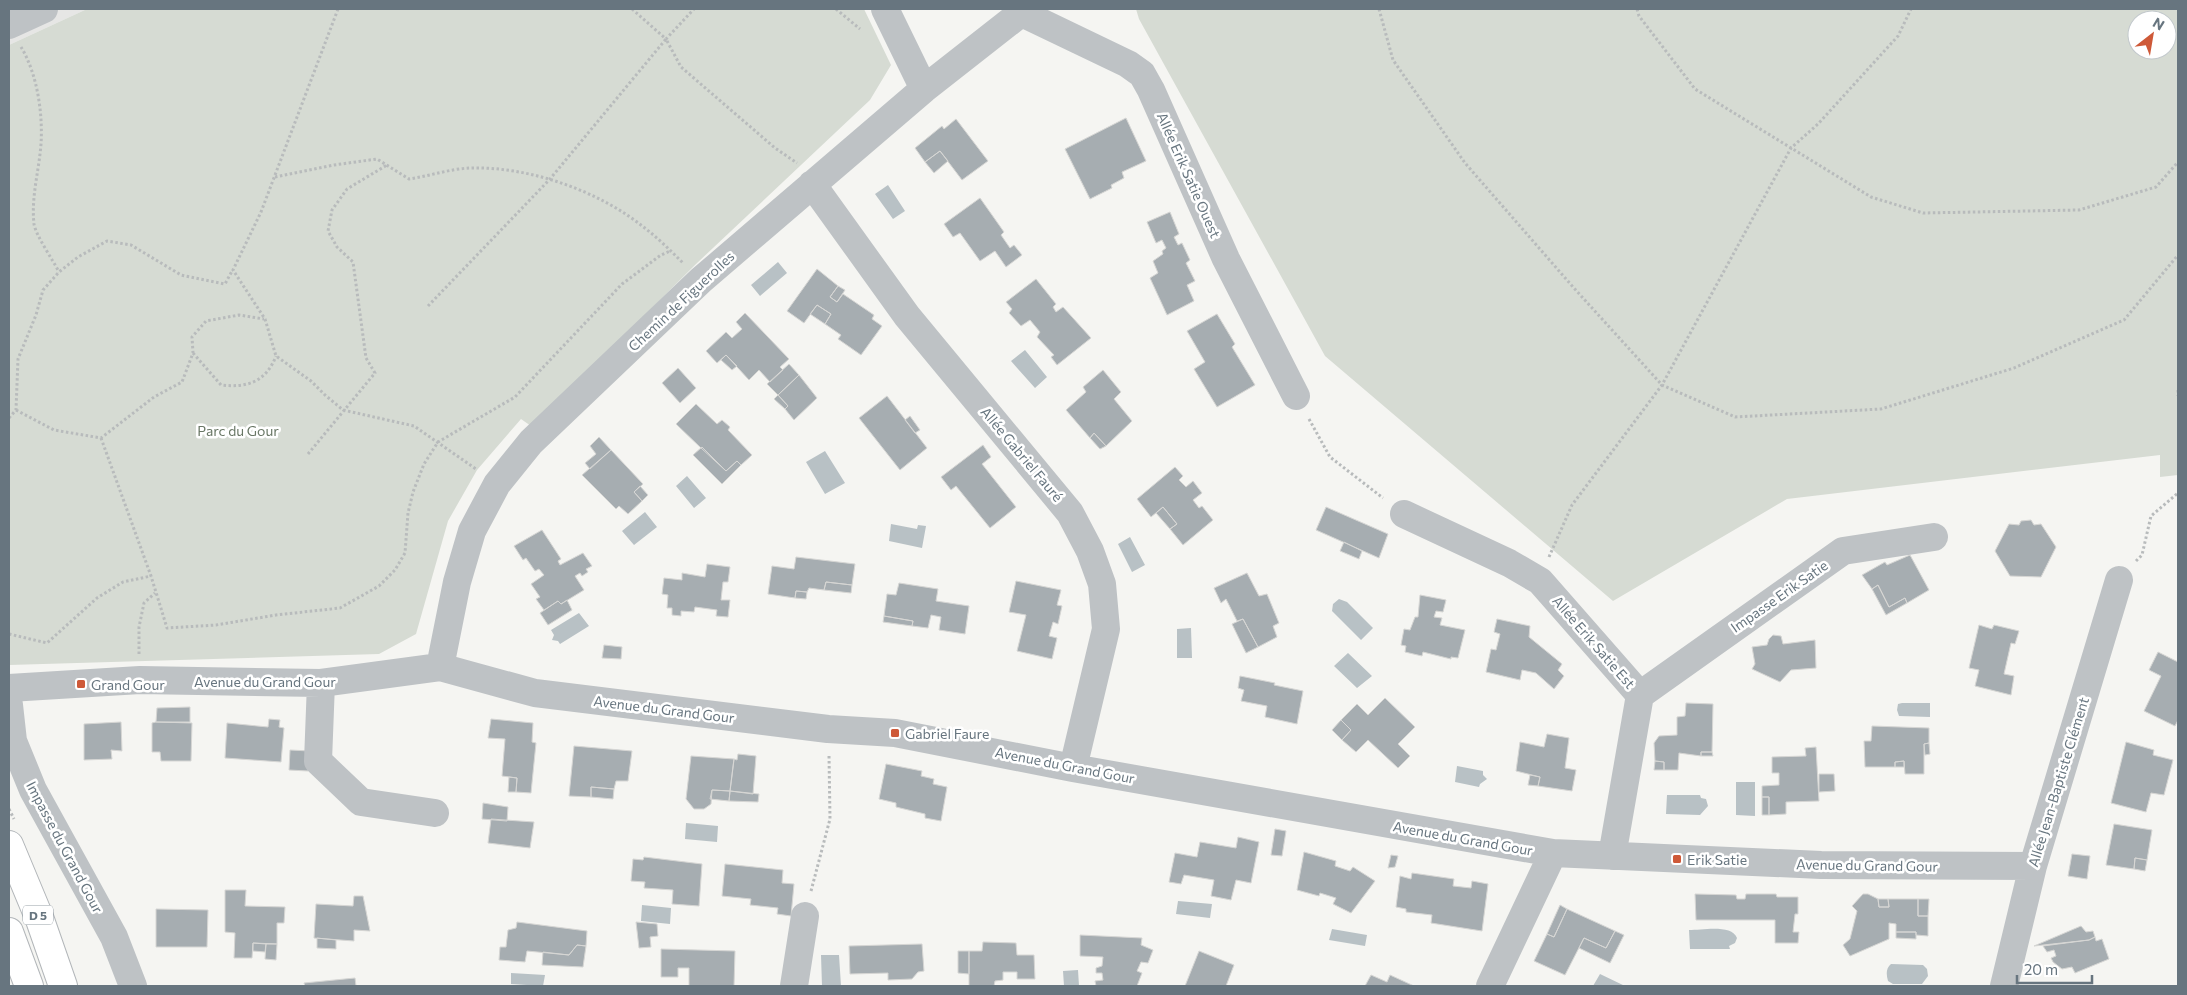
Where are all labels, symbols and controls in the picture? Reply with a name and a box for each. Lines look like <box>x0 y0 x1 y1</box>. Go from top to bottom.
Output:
north arrow <box>2127 10 2177 60</box>
text: N <box>2150 13 2168 33</box>
street label: Allée Erik Satie Ouest <box>1154 110 1224 241</box>
street label: Chemin de Figuerolles <box>624 247 738 355</box>
street label: Allée Gabriel Fauré <box>977 403 1067 505</box>
park label: Parc du Gour <box>197 422 279 439</box>
street label: Impasse Erik Satie <box>1727 556 1831 636</box>
street label: Allée Erik Satie Est <box>1549 592 1639 692</box>
street label: Avenue du Grand Gour <box>194 673 336 690</box>
place label: Grand Gour <box>91 676 165 693</box>
marker: Grand Gour <box>75 678 87 690</box>
street label: Avenue du Grand Gour <box>593 692 736 726</box>
street label: Allée Jean-Baptiste Clément <box>2024 695 2092 869</box>
place label: Gabriel Faure <box>905 725 989 742</box>
marker: Gabriel Faure <box>889 727 901 739</box>
street label: Avenue du Grand Gour <box>994 743 1137 787</box>
street label: Impasse du Grand Gour <box>23 778 107 916</box>
street label: Avenue du Grand Gour <box>1392 817 1535 859</box>
place label: Erik Satie <box>1687 851 1747 868</box>
marker: Erik Satie <box>1671 853 1683 865</box>
street label: Avenue du Grand Gour <box>1796 855 1938 875</box>
road number: D 5 <box>23 906 53 924</box>
scale bar <box>2017 952 2092 984</box>
text: 20 m <box>2024 960 2058 978</box>

